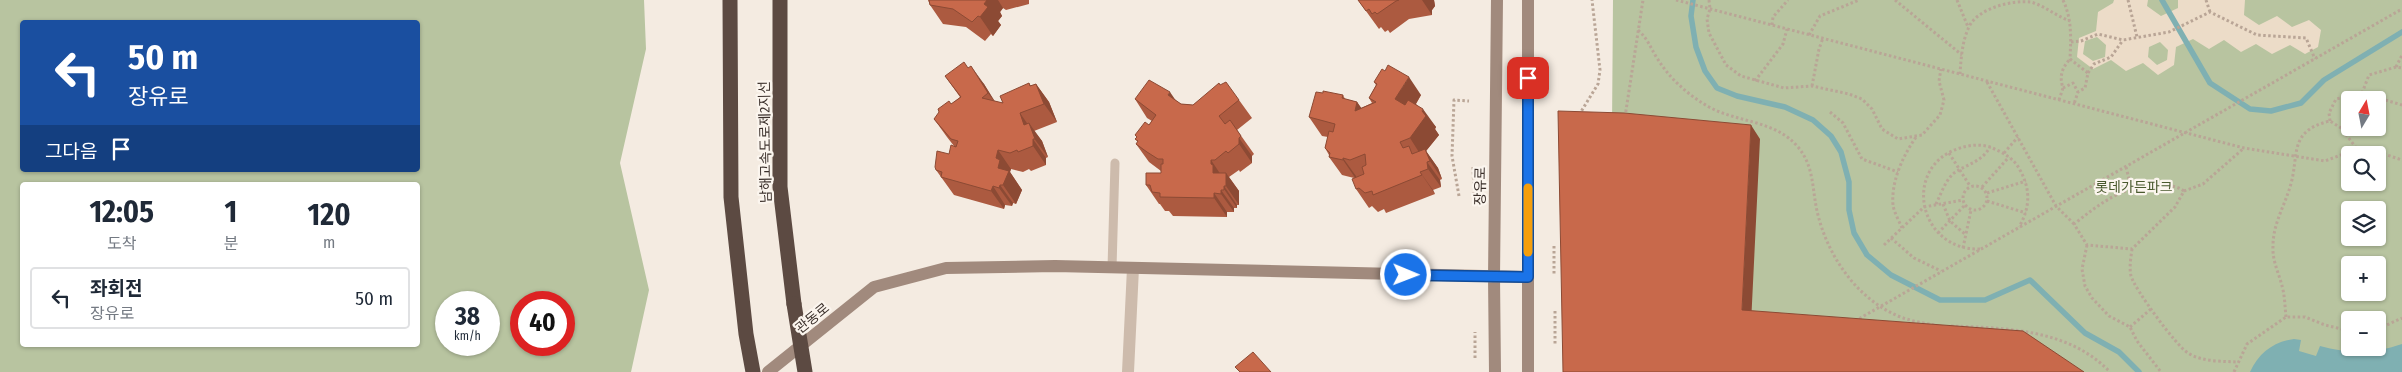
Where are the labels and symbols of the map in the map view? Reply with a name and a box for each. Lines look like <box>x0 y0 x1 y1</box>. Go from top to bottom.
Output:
pin <box>1507 57 1549 99</box>
street label: 남해고속도로제2지선 <box>756 81 775 203</box>
north arrow <box>2341 91 2386 136</box>
street label: 장유로 <box>1472 166 1489 205</box>
park label: 롯데가든파크 <box>2095 179 2173 196</box>
position arrow <box>1379 248 1431 300</box>
speed limit sign: 40 <box>510 291 575 356</box>
street label: 관동로 <box>792 300 833 337</box>

